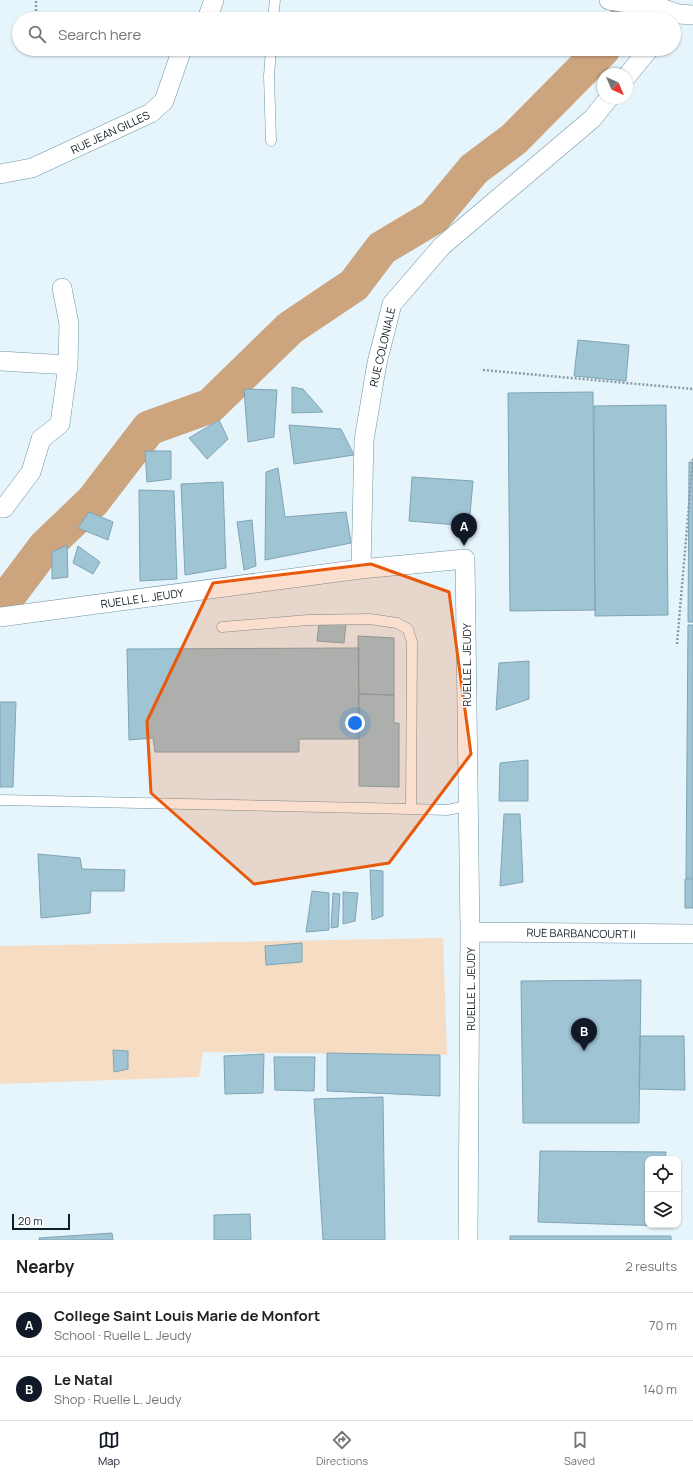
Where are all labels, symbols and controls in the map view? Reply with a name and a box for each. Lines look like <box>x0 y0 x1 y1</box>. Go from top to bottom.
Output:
search box <box>12 12 681 56</box>
icon: search <box>26 23 48 45</box>
text: Search here <box>58 24 141 45</box>
north arrow <box>597 68 633 104</box>
street label: RUE JEAN GILLES <box>68 107 152 157</box>
street label: RUE COLONIALE <box>366 306 398 388</box>
pin: A <box>451 513 477 546</box>
street label: RUELLE L. JEUDY <box>100 585 185 611</box>
street label: RUELLE L. JEUDY <box>459 622 474 707</box>
your location <box>345 713 365 733</box>
street label: RUE BARBANCOURT II <box>526 925 636 941</box>
street label: RUELLE L. JEUDY <box>463 946 478 1031</box>
pin: B <box>571 1018 597 1051</box>
map controls <box>645 1156 681 1228</box>
button: locate <box>645 1156 681 1192</box>
button: layers <box>645 1192 681 1228</box>
scale bar <box>12 1212 70 1231</box>
text: 20 m <box>18 1213 43 1228</box>
text: Nearby <box>16 1255 74 1278</box>
text: 2 results <box>625 1257 677 1275</box>
text: College Saint Louis Marie de Monfort <box>54 1305 320 1326</box>
text: A <box>25 1316 33 1334</box>
text: 70 m <box>649 1316 677 1334</box>
text: School · Ruelle L. Jeudy <box>54 1326 192 1344</box>
text: Le Natal <box>54 1369 113 1390</box>
text: B <box>25 1380 33 1398</box>
text: 140 m <box>643 1380 677 1398</box>
text: Shop · Ruelle L. Jeudy <box>54 1390 182 1408</box>
tab: Map <box>98 1429 120 1468</box>
tab: Directions <box>316 1429 368 1468</box>
tab: Saved <box>564 1429 595 1468</box>

